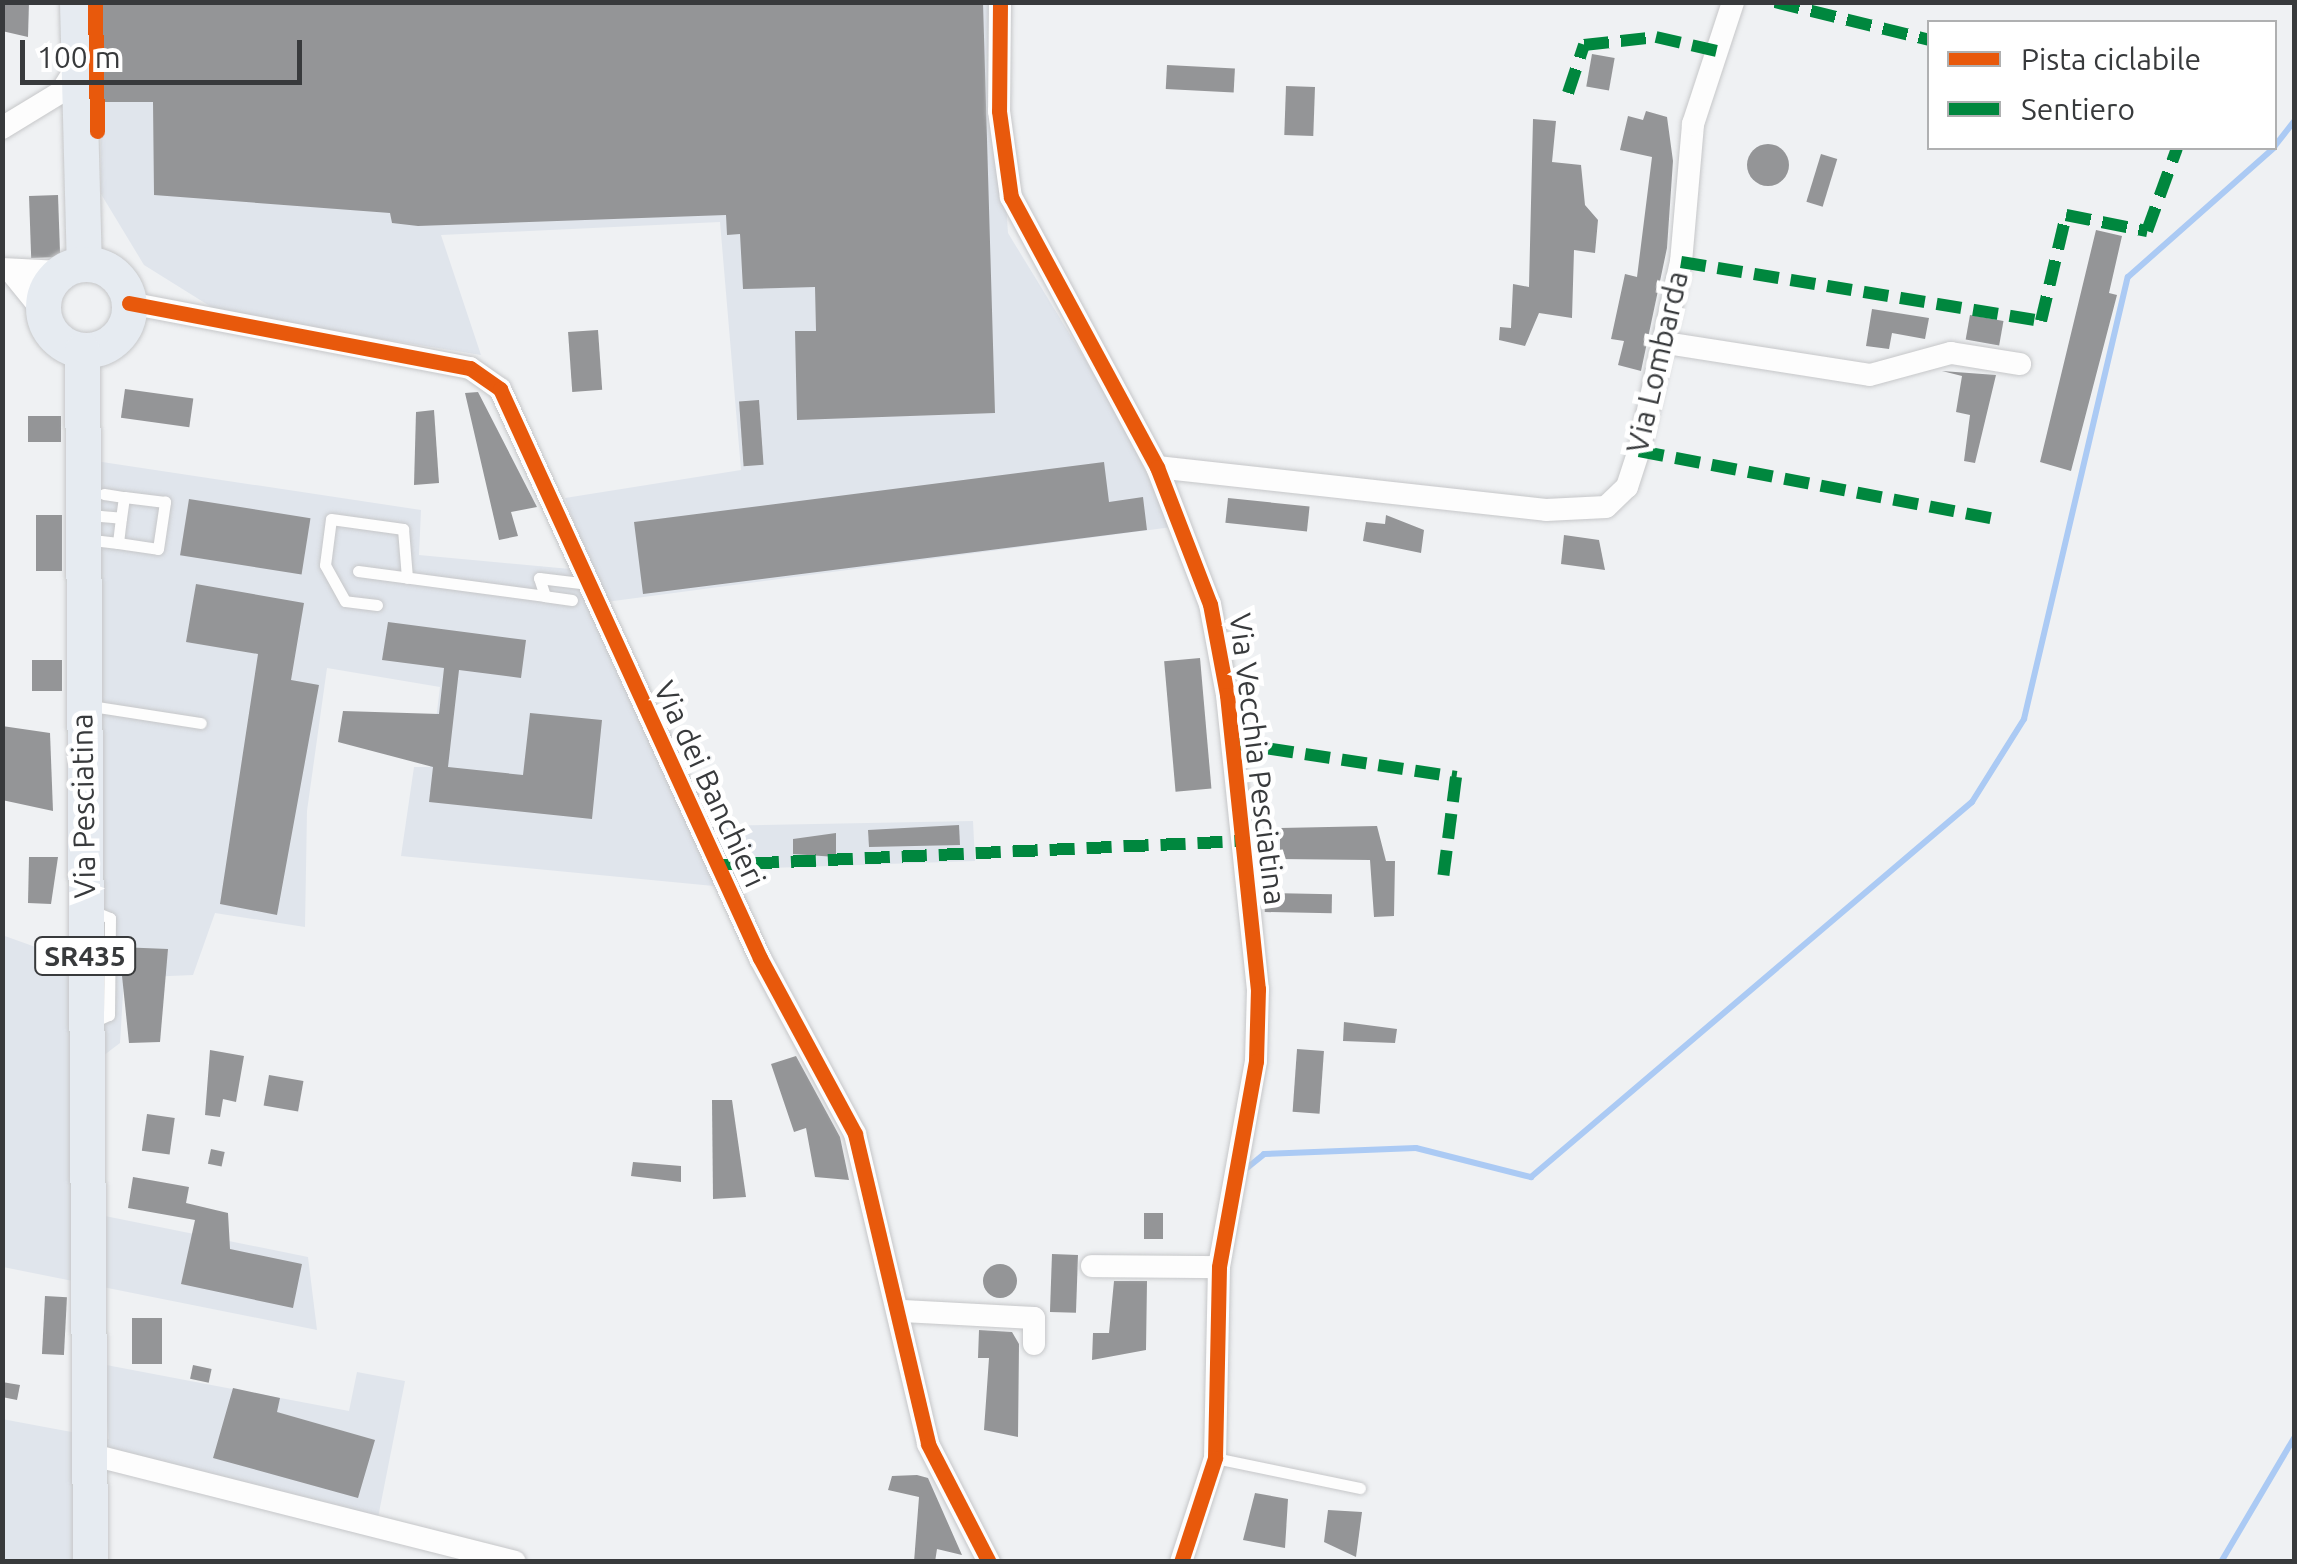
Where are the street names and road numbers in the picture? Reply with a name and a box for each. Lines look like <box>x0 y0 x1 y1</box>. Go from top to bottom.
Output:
street label: Via Lombarda <box>1619 268 1695 456</box>
street label: Via Vecchia Pesciatina <box>1222 611 1294 907</box>
street label: Via dei Banchieri <box>647 675 773 893</box>
street label: Via Pesciatina <box>63 713 103 899</box>
road number: SR435 <box>32 933 138 979</box>

